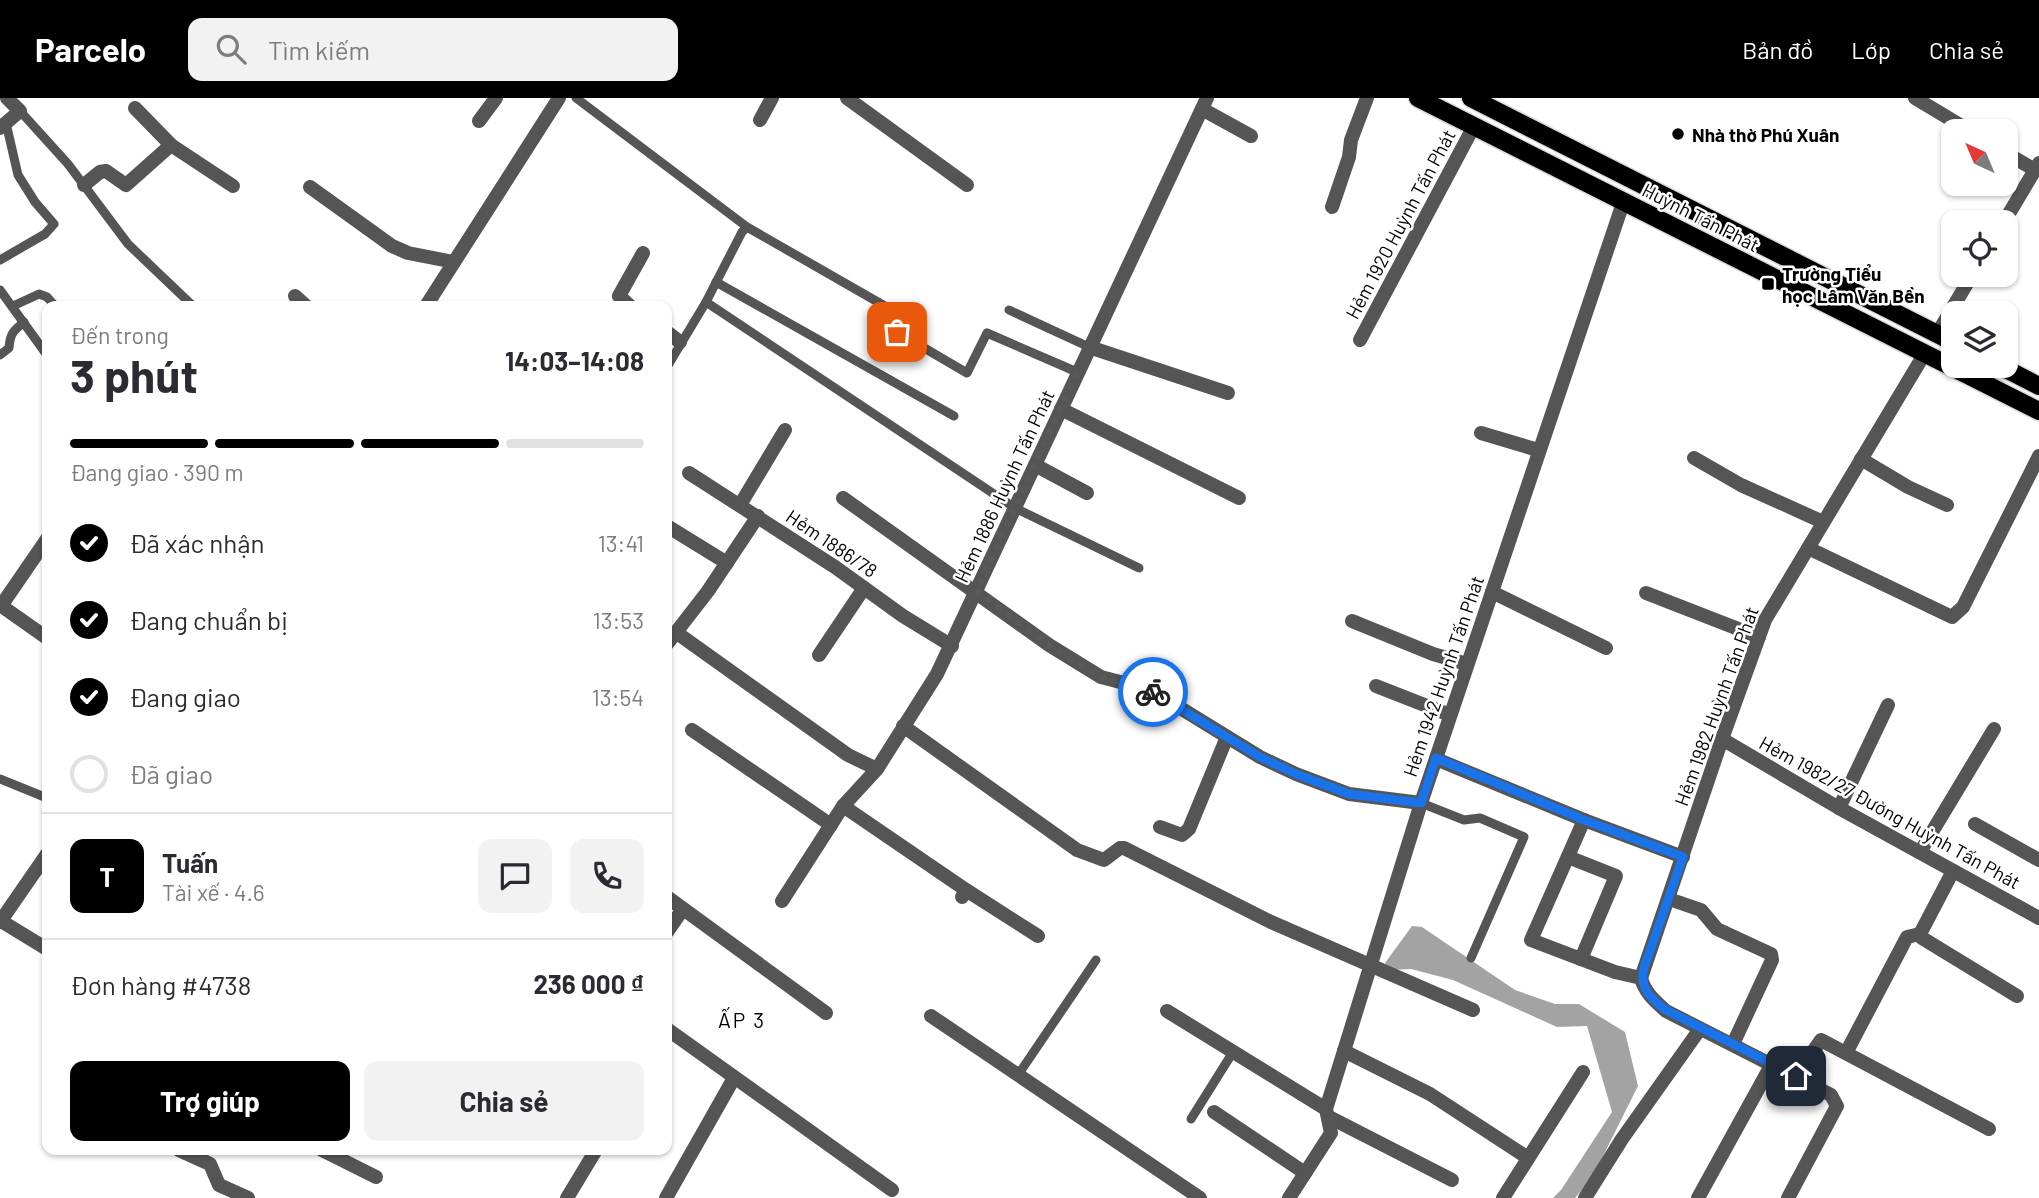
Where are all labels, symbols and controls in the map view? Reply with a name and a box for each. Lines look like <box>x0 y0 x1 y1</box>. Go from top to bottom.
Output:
search box <box>188 18 678 81</box>
text: Parcelo <box>35 29 146 69</box>
icon: search <box>212 30 250 68</box>
text: Tìm kiếm <box>268 34 370 65</box>
text: Bản đồ <box>1742 35 1813 64</box>
text: Lớp <box>1851 35 1891 64</box>
text: Chia sẻ <box>1929 35 2004 64</box>
north arrow <box>1941 119 2018 196</box>
map controls <box>1941 119 2018 378</box>
place label: Nhà thờ Phú Xuân <box>1692 123 1839 146</box>
street label: Hẻm 1920 Huỳnh Tấn Phát <box>1340 125 1460 323</box>
marker: Nhà thờ Phú Xuân <box>1670 126 1686 142</box>
street label: Huỳnh Tấn Phát <box>1639 178 1763 256</box>
button: locate <box>1941 210 2018 287</box>
place label: Trường Tiểu học Lâm Văn Bền <box>1782 262 1925 307</box>
marker: Trường Tiểu học Lâm Văn Bền <box>1760 276 1776 292</box>
button: layers <box>1941 301 2018 378</box>
pin <box>867 302 927 362</box>
icon: bag <box>878 313 916 351</box>
text: Đến trong <box>70 321 169 349</box>
text: 14:03–14:08 <box>505 345 644 376</box>
text: 3 phút <box>70 347 198 402</box>
street label: Hẻm 1886 Huỳnh Tấn Phát <box>949 386 1059 586</box>
text: Đang giao · 390 m <box>70 458 244 486</box>
street label: Hẻm 1886/78 <box>782 504 882 582</box>
icon: check <box>70 524 108 562</box>
text: Đã xác nhận <box>129 527 265 558</box>
text: 13:41 <box>598 529 644 557</box>
street label: Hẻm 1942 Huỳnh Tấn Phát <box>1398 572 1488 780</box>
icon: check <box>70 601 108 639</box>
street label: Hẻm 1982 Huỳnh Tấn Phát <box>1669 603 1763 809</box>
text: Đang chuẩn bị <box>129 604 288 635</box>
text: 13:53 <box>593 606 644 634</box>
courier <box>1118 657 1188 727</box>
icon: bike <box>1134 673 1172 711</box>
icon: check <box>70 678 108 716</box>
text: Đang giao <box>129 681 241 712</box>
text: 13:54 <box>592 683 644 711</box>
street label: Hẻm 1982/27 Đường Huỳnh Tấn Phát <box>1756 731 2024 893</box>
text: Đã giao <box>129 758 213 789</box>
button: chat <box>478 839 552 913</box>
button: phone <box>570 839 644 913</box>
text: Tuấn <box>162 847 218 878</box>
text: T <box>99 861 115 892</box>
text: Tài xế · 4.6 <box>162 878 265 906</box>
text: 236 000 ₫ <box>534 968 644 999</box>
text: Đơn hàng #4738 <box>70 969 251 1000</box>
district label: ẤP 3 <box>718 1007 766 1032</box>
pin <box>1766 1046 1826 1106</box>
icon: home <box>1777 1057 1815 1095</box>
button: Trợ giúp <box>70 1061 350 1141</box>
button: Chia sẻ <box>364 1061 644 1141</box>

